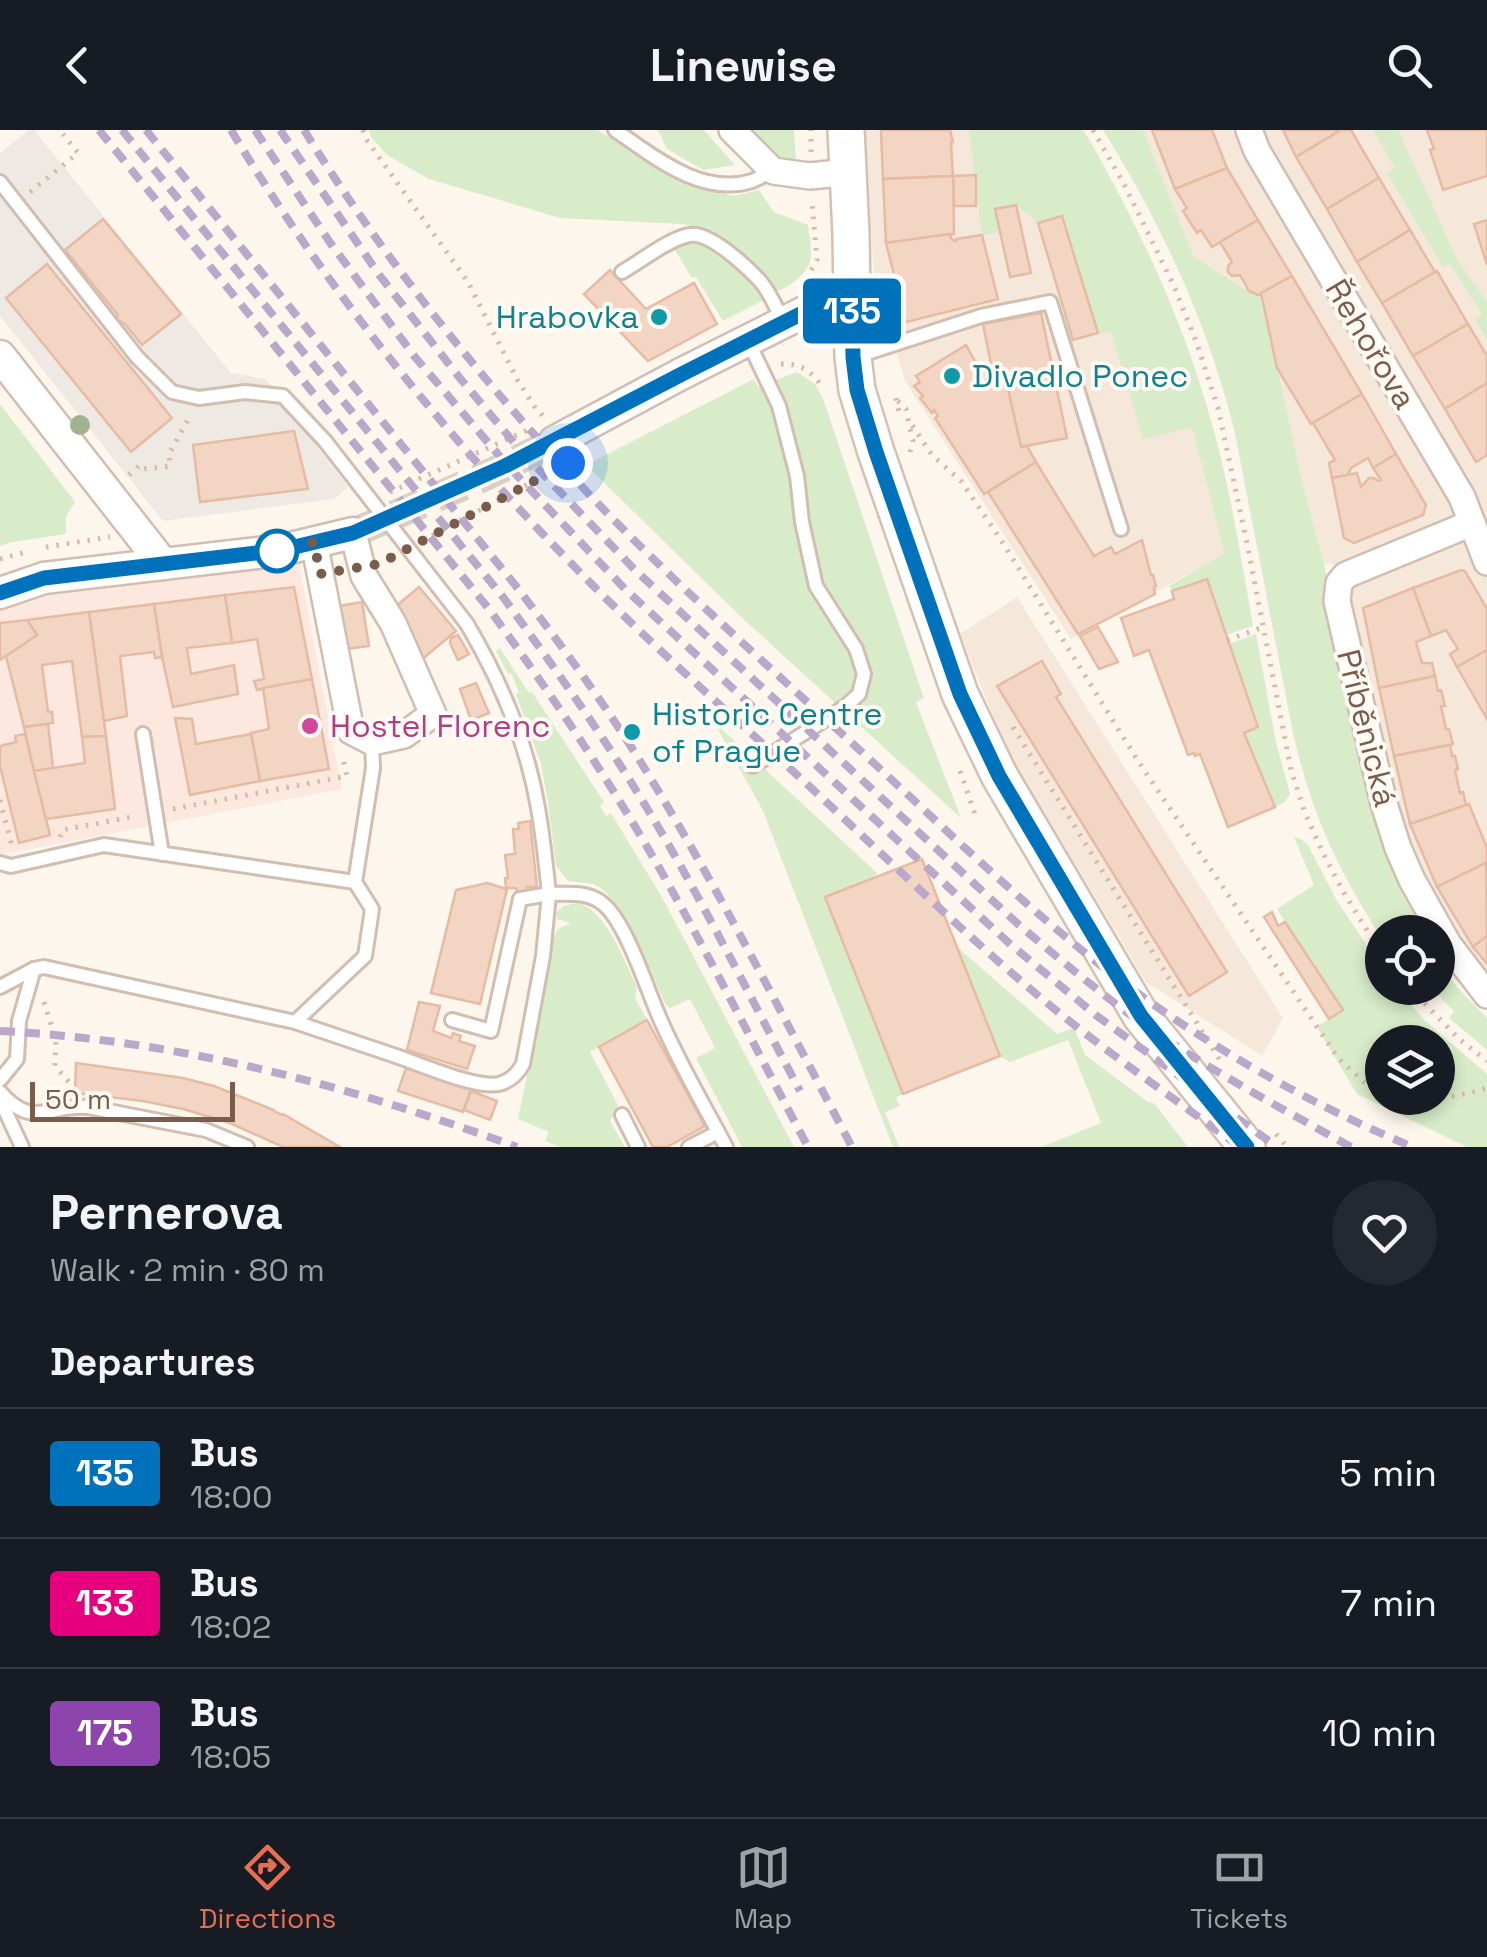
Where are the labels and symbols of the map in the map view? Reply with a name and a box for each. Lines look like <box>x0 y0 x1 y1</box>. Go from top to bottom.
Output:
street label: Řehořova <box>1317 272 1425 416</box>
line badge: 135 <box>794 278 910 344</box>
place label: Hrabovka <box>496 297 639 337</box>
marker: Hrabovka <box>648 306 670 328</box>
place label: Divadlo Ponec <box>972 356 1188 396</box>
marker: Divadlo Ponec <box>941 365 963 387</box>
your location <box>543 438 593 488</box>
unlabelled marker <box>256 530 298 572</box>
street label: Příběnická <box>1328 645 1406 811</box>
place label: Historic Centre of Prague <box>652 694 882 771</box>
place label: Hostel Florenc <box>330 706 551 746</box>
marker: Hostel Florenc <box>299 715 321 737</box>
marker: Historic Centre of Prague <box>621 721 643 743</box>
scale bar <box>30 1077 235 1121</box>

